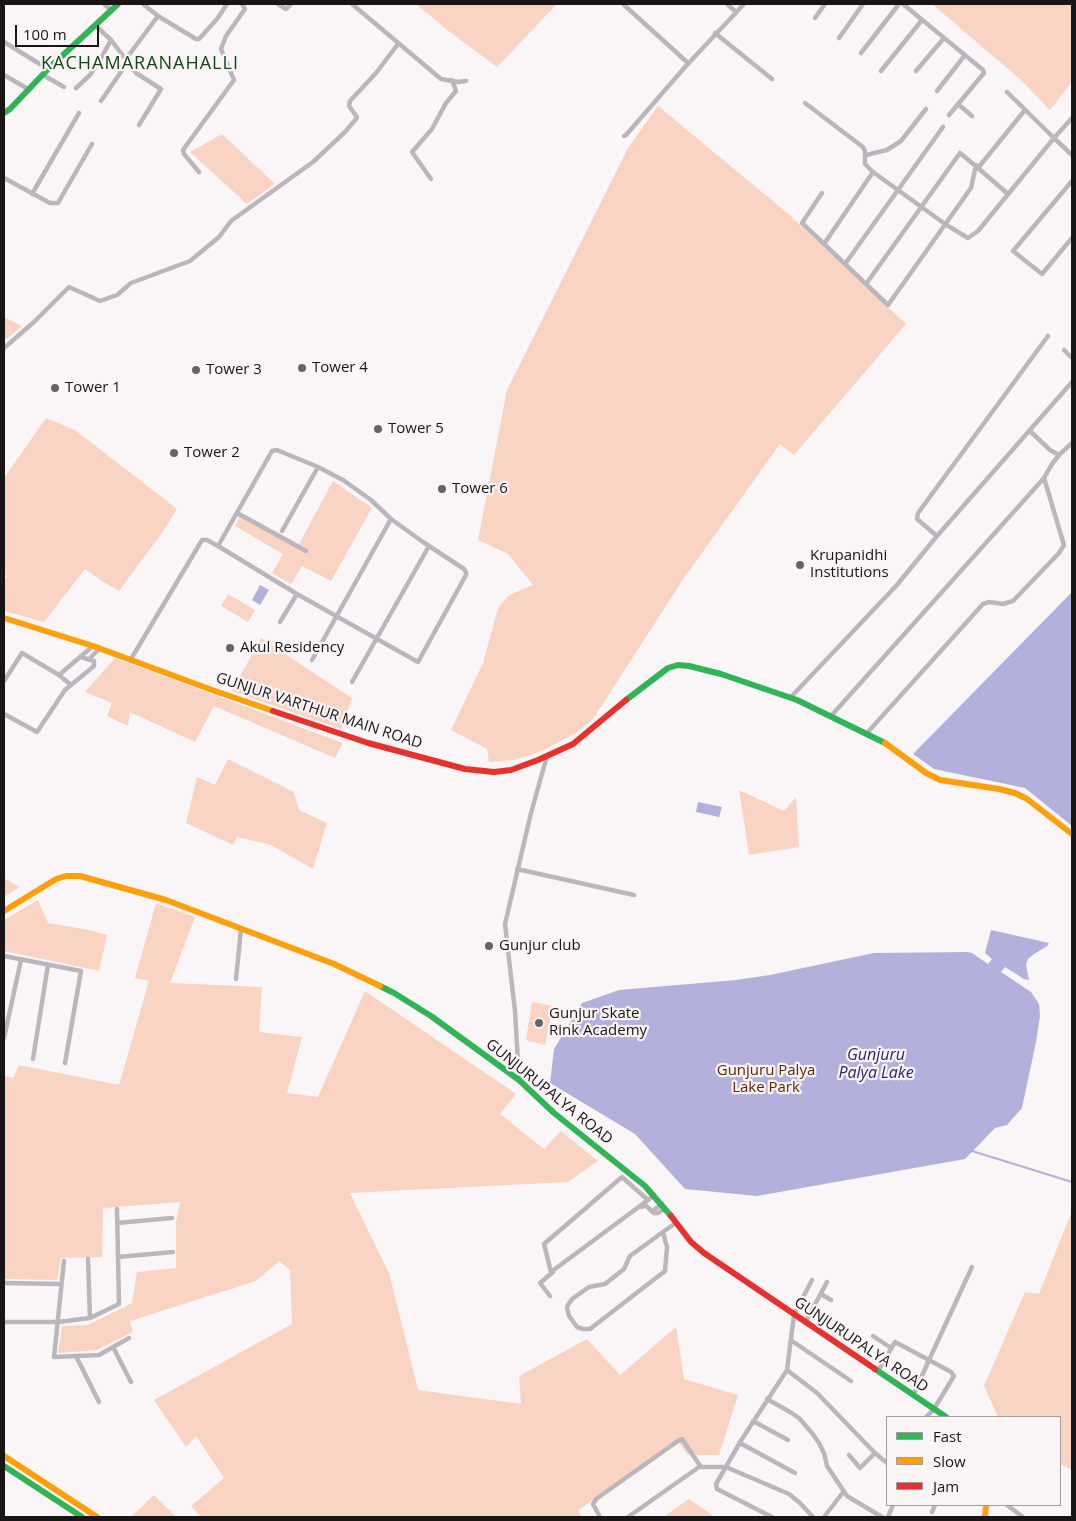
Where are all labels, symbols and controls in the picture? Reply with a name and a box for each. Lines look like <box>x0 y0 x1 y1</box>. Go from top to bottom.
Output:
scale bar <box>18 15 101 47</box>
text: 100 m <box>23 24 67 44</box>
district label: KACHAMARANAHALLI <box>39 53 241 75</box>
place label: Tower 4 <box>312 359 368 377</box>
place label: Tower 3 <box>206 361 262 379</box>
marker: Tower 4 <box>296 362 308 374</box>
marker: Tower 3 <box>190 364 202 376</box>
place label: Tower 1 <box>65 379 121 397</box>
marker: Tower 1 <box>49 382 61 394</box>
place label: Tower 5 <box>388 420 444 438</box>
marker: Tower 5 <box>372 423 384 435</box>
place label: Tower 2 <box>184 444 240 462</box>
marker: Tower 2 <box>168 447 180 459</box>
place label: Tower 6 <box>452 480 508 498</box>
marker: Tower 6 <box>436 483 448 495</box>
place label: Krupanidhi Institutions <box>810 547 889 582</box>
marker: Krupanidhi Institutions <box>794 559 806 571</box>
place label: Akul Residency <box>240 639 344 657</box>
marker: Akul Residency <box>224 642 236 654</box>
street label: GUNJUR VARTHUR MAIN ROAD <box>214 669 424 753</box>
place label: Gunjur club <box>499 937 581 955</box>
marker: Gunjur club <box>483 940 495 952</box>
place label: Gunjur Skate Rink Academy <box>549 1005 647 1040</box>
marker: Gunjur Skate Rink Academy <box>533 1017 545 1029</box>
street label: GUNJURUPALYA ROAD <box>482 1035 616 1149</box>
water label: Gunjuru Palya Lake <box>838 1045 914 1083</box>
park label: Gunjuru Palya Lake Park <box>717 1062 815 1097</box>
street label: GUNJURUPALYA ROAD <box>791 1293 931 1397</box>
legend <box>886 1416 1061 1506</box>
text: Fast <box>933 1426 962 1446</box>
text: Slow <box>933 1451 966 1471</box>
text: Jam <box>933 1476 959 1496</box>

